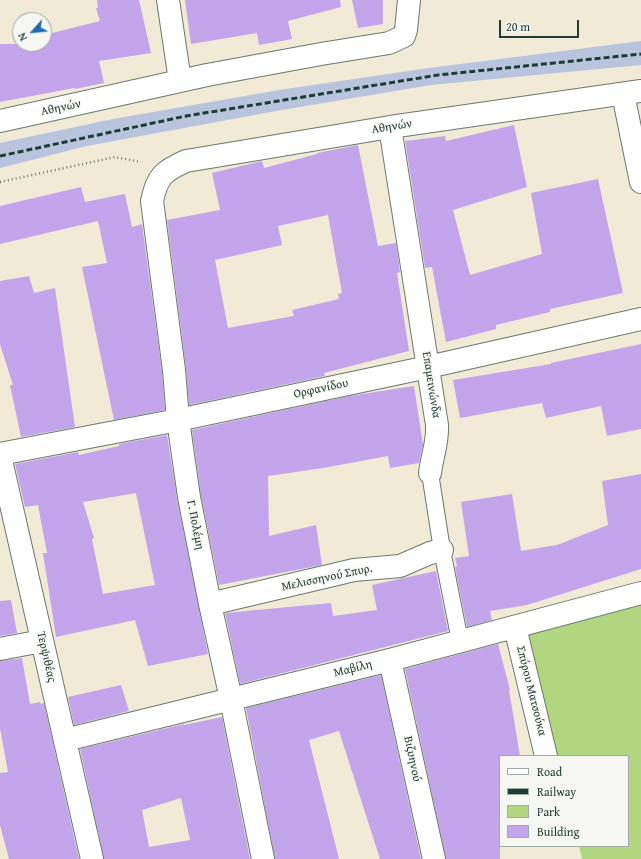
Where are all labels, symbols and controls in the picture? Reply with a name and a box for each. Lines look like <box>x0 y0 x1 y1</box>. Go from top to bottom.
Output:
north arrow <box>12 12 52 52</box>
scale bar <box>501 12 581 38</box>
text: 20 m <box>506 18 530 35</box>
text: N <box>13 30 31 44</box>
street label: Αθηνών <box>40 97 82 119</box>
street label: Αθηνών <box>371 117 413 137</box>
street label: Επαμεινώνδα <box>419 351 443 419</box>
street label: Ορφανίδου <box>292 376 350 402</box>
street label: Γ. Πολέμη <box>183 499 207 551</box>
street label: Μελισσηνού Σπυρ. <box>280 561 374 595</box>
street label: Τερψιθέας <box>33 630 59 684</box>
street label: Σπύρου Ματσούκα <box>513 645 549 737</box>
street label: Μαβίλη <box>332 657 374 681</box>
street label: Βιζυηνού <box>400 735 424 783</box>
legend <box>499 755 629 847</box>
text: Road <box>537 763 562 780</box>
text: Railway <box>537 783 576 800</box>
text: Park <box>537 803 560 820</box>
text: Building <box>537 823 580 840</box>

